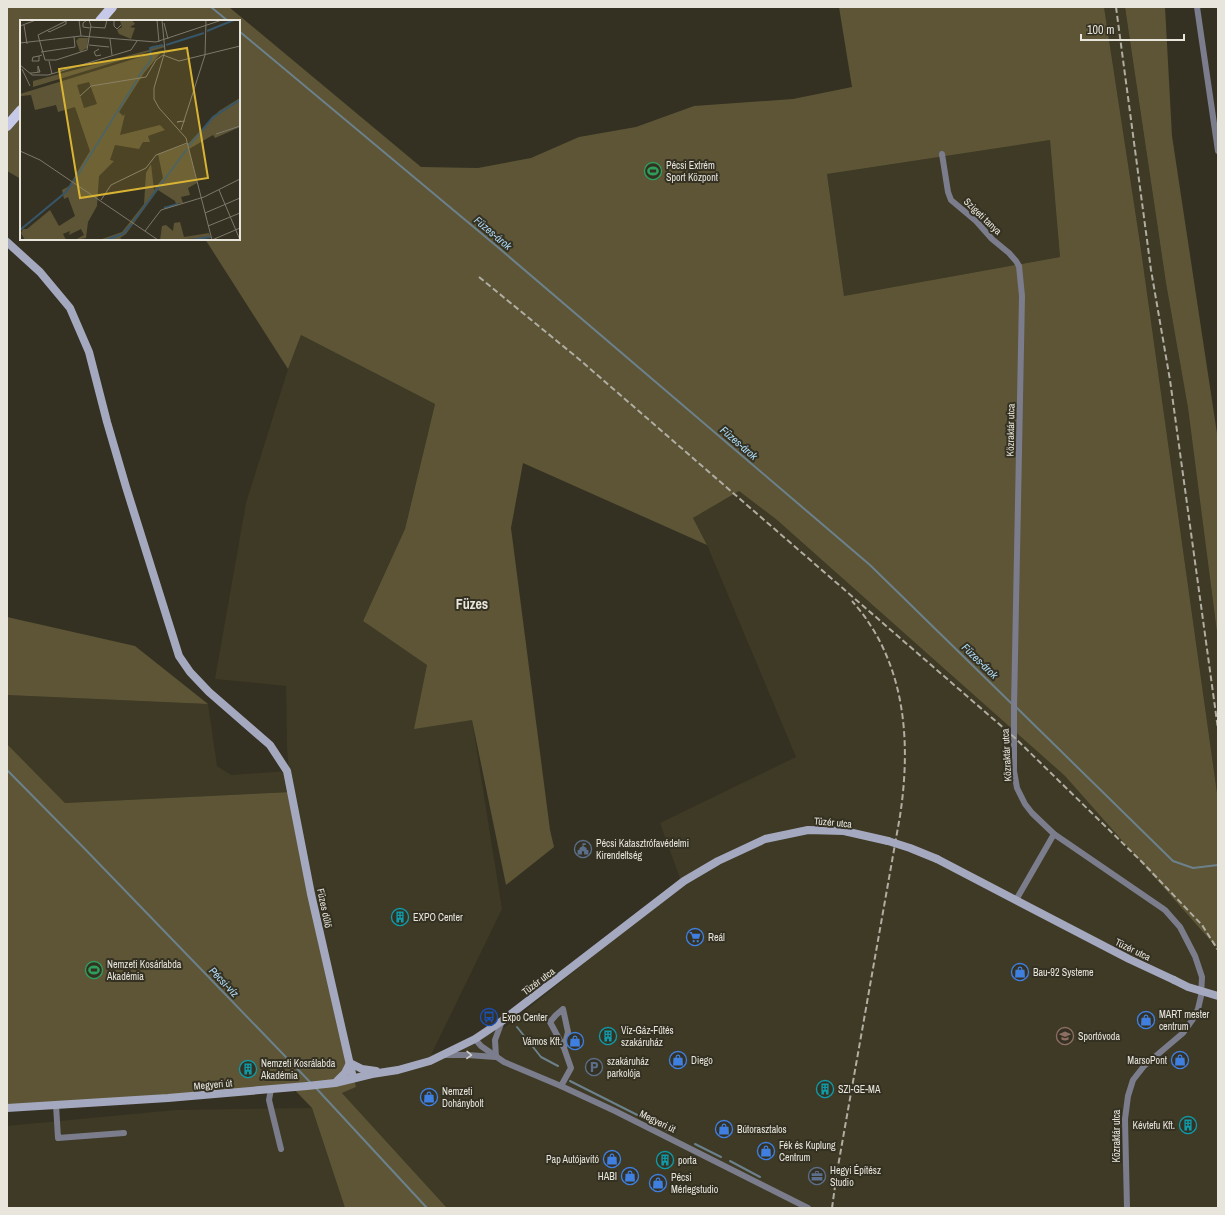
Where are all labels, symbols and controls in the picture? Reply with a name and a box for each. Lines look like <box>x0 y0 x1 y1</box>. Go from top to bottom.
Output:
scale bar <box>1081 16 1184 42</box>
inset map <box>20 20 240 240</box>
text: 100 m <box>1087 22 1114 38</box>
place label: Pécsi Extrém Sport Központ <box>666 159 719 184</box>
sports icon: Pécsi Extrém Sport Központ <box>643 161 663 181</box>
street label: Szigeti tanya <box>961 195 1005 238</box>
water label: Füzes-árok <box>471 213 515 253</box>
street label: Közraktár utca <box>1004 403 1017 457</box>
water label: Füzes-árok <box>717 423 761 463</box>
district label: Füzes <box>456 595 488 613</box>
water label: Füzes-árok <box>959 640 1001 682</box>
street label: Közraktár utca <box>999 728 1014 782</box>
street label: Tüzér utca <box>813 814 853 831</box>
place label: Pécsi Katasztrófavédelmi Kirendeltség <box>596 837 689 862</box>
public building icon: Pécsi Katasztrófavédelmi Kirendeltség <box>573 839 593 859</box>
street label: Füzes dűlő <box>314 887 335 929</box>
building icon: EXPO Center <box>390 907 410 927</box>
place label: EXPO Center <box>413 911 463 924</box>
supermarket icon: Reál <box>685 927 705 947</box>
place label: Reál <box>708 931 725 944</box>
street label: Tüzér utca <box>1113 935 1153 964</box>
place label: Nemzeti Kosárlabda Akadémia <box>106 958 182 983</box>
sports icon: Nemzeti Kosárlabda Akadémia <box>84 960 104 980</box>
shop icon: Bau-92 Systeme <box>1010 962 1030 982</box>
water label: Pécsi-víz <box>206 964 242 1001</box>
street label: Tüzér utca <box>519 964 558 998</box>
place label: Bau-92 Systeme <box>1033 966 1094 979</box>
bus stop icon: Expo Center <box>479 1007 499 1027</box>
place label: MART mester centrum <box>1159 1008 1210 1033</box>
shop icon: MART mester centrum <box>1136 1010 1156 1030</box>
place label: Expo Center <box>502 1011 548 1024</box>
place label: Víz-Gáz-Fűtés szakáruház <box>621 1024 674 1049</box>
building icon: Víz-Gáz-Fűtés szakáruház <box>598 1026 618 1046</box>
school or university icon: Sportóvoda <box>1055 1026 1075 1046</box>
place label: Sportóvoda <box>1078 1030 1120 1043</box>
shop icon: Vámos Kft. <box>565 1031 585 1051</box>
place label: Vámos Kft. <box>522 1035 562 1048</box>
shop icon: Diego <box>668 1050 688 1070</box>
shop icon: MarsoPont <box>1170 1050 1190 1070</box>
one-way arrow <box>466 1051 472 1059</box>
place label: Diego <box>691 1054 713 1067</box>
place label: MarsoPont <box>1127 1054 1168 1067</box>
place label: szakáruház parkolója <box>607 1055 649 1080</box>
place label: Nemzeti Kosrálabda Akadémia <box>260 1057 336 1082</box>
parking icon: szakáruház parkolója <box>584 1057 604 1077</box>
building icon: Nemzeti Kosrálabda Akadémia <box>238 1059 258 1079</box>
street label: Megyeri út <box>193 1076 234 1093</box>
building icon: SZI-GE-MA <box>815 1079 835 1099</box>
place label: SZI-GE-MA <box>838 1083 881 1096</box>
place label: Nemzeti Dohánybolt <box>442 1085 484 1110</box>
shop icon: Nemzeti Dohánybolt <box>419 1087 439 1107</box>
street label: Megyeri út <box>638 1107 679 1136</box>
street label: Közraktár utca <box>1110 1109 1123 1162</box>
building icon: Kévtefu Kft. <box>1178 1115 1198 1135</box>
shop icon: Bútorasztalos <box>714 1119 734 1139</box>
place label: Kévtefu Kft. <box>1133 1119 1175 1132</box>
place label: Bútorasztalos <box>737 1123 787 1136</box>
place label: Fék és Kuplung Centrum <box>779 1139 836 1164</box>
shop icon: Fék és Kuplung Centrum <box>756 1141 776 1161</box>
shop icon: Pap Autójavító <box>602 1149 622 1169</box>
building icon: porta <box>655 1150 675 1170</box>
place label: Pap Autójavító <box>546 1153 599 1166</box>
place label: porta <box>678 1154 697 1167</box>
place label: Hegyi Építész Studio <box>830 1164 881 1189</box>
shop icon: HABI <box>620 1166 640 1186</box>
office icon: Hegyi Építész Studio <box>807 1166 827 1186</box>
place label: HABI <box>598 1170 617 1183</box>
place label: Pécsi Mérlegstudio <box>671 1171 719 1196</box>
shop icon: Pécsi Mérlegstudio <box>648 1173 668 1193</box>

